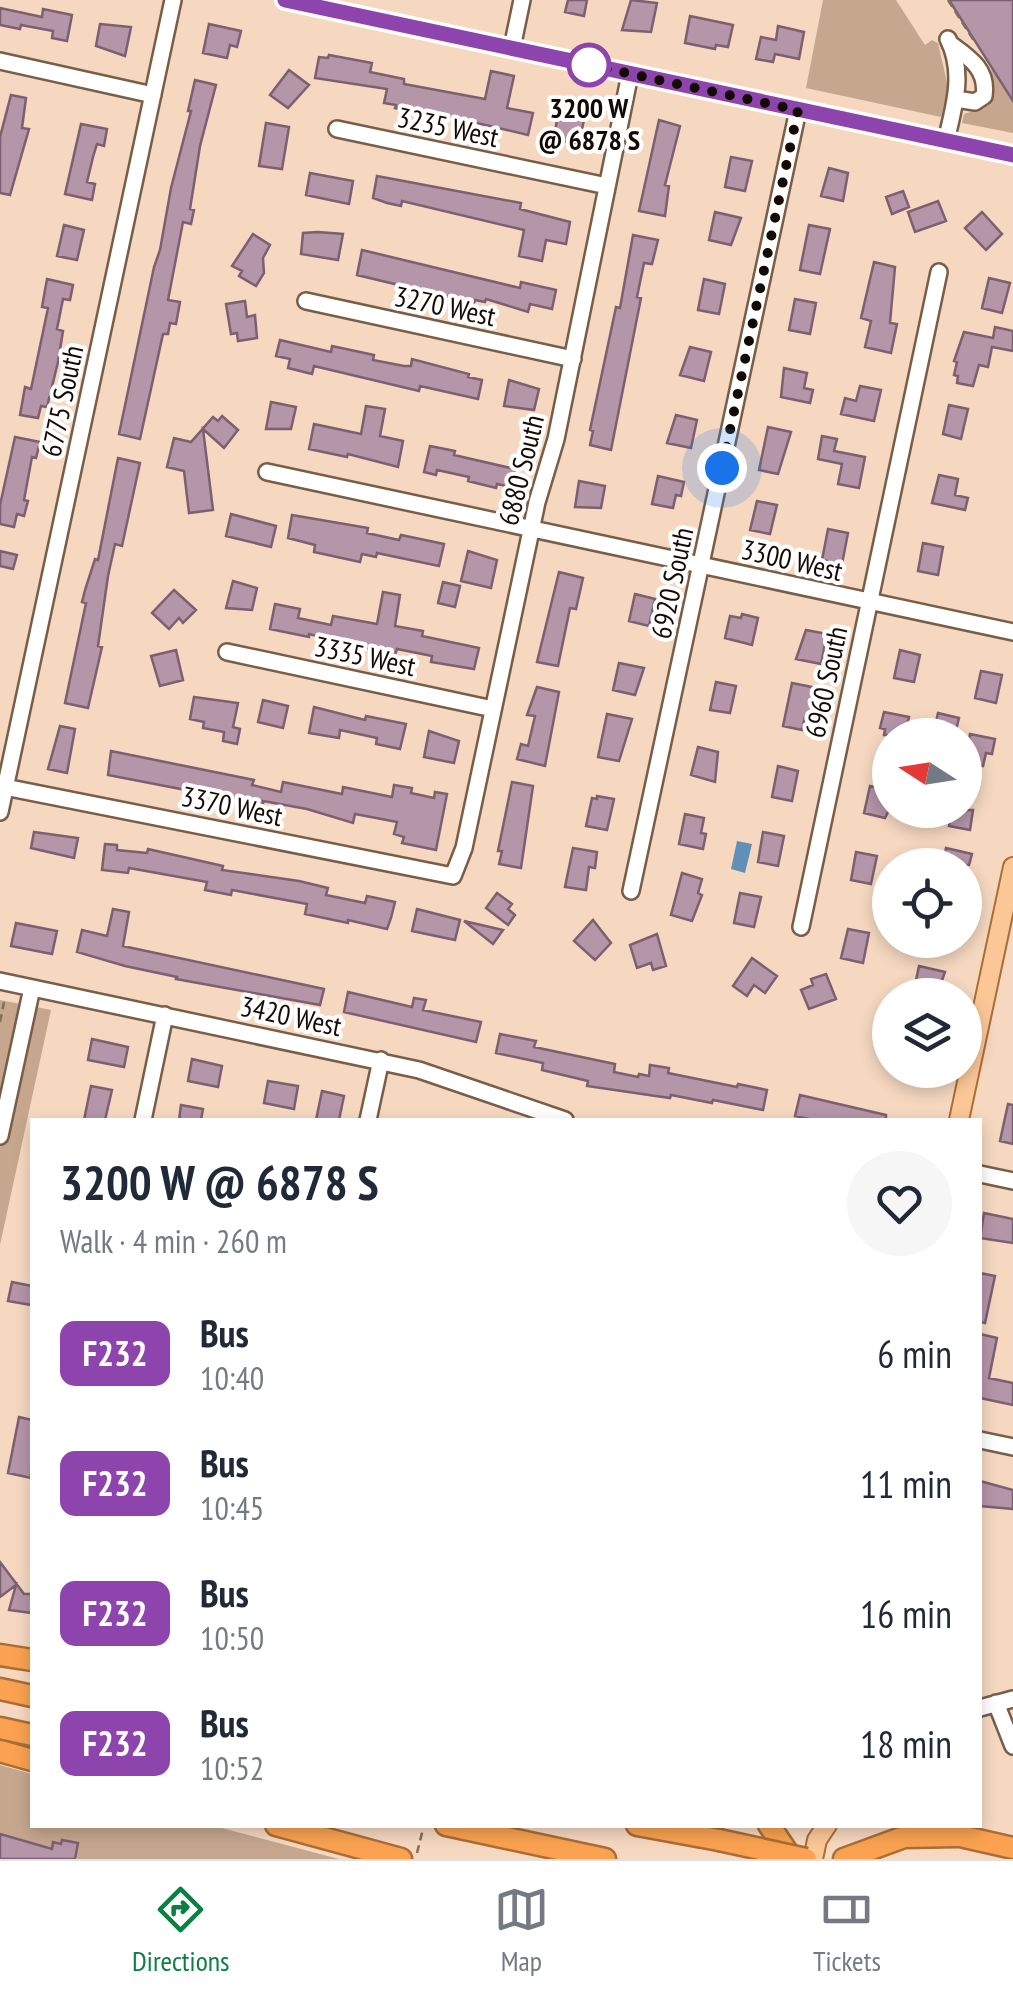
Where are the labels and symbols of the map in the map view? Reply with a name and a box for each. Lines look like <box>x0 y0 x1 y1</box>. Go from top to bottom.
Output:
marker: 3200 W @ 6878 S <box>568 44 610 86</box>
place label: 3200 W @ 6878 S <box>538 89 640 158</box>
street label: 3235 West <box>394 98 502 155</box>
street label: 3270 West <box>391 277 499 334</box>
street label: 6775 South <box>32 342 91 460</box>
street label: 6880 South <box>489 411 552 529</box>
your location <box>697 443 747 493</box>
street label: 6920 South <box>642 524 701 642</box>
street label: 3300 West <box>738 530 846 589</box>
street label: 6960 South <box>796 623 855 741</box>
street label: 3335 West <box>311 627 419 684</box>
north arrow <box>872 718 982 828</box>
street label: 3370 West <box>178 777 286 834</box>
street label: 3420 West <box>237 987 345 1044</box>

